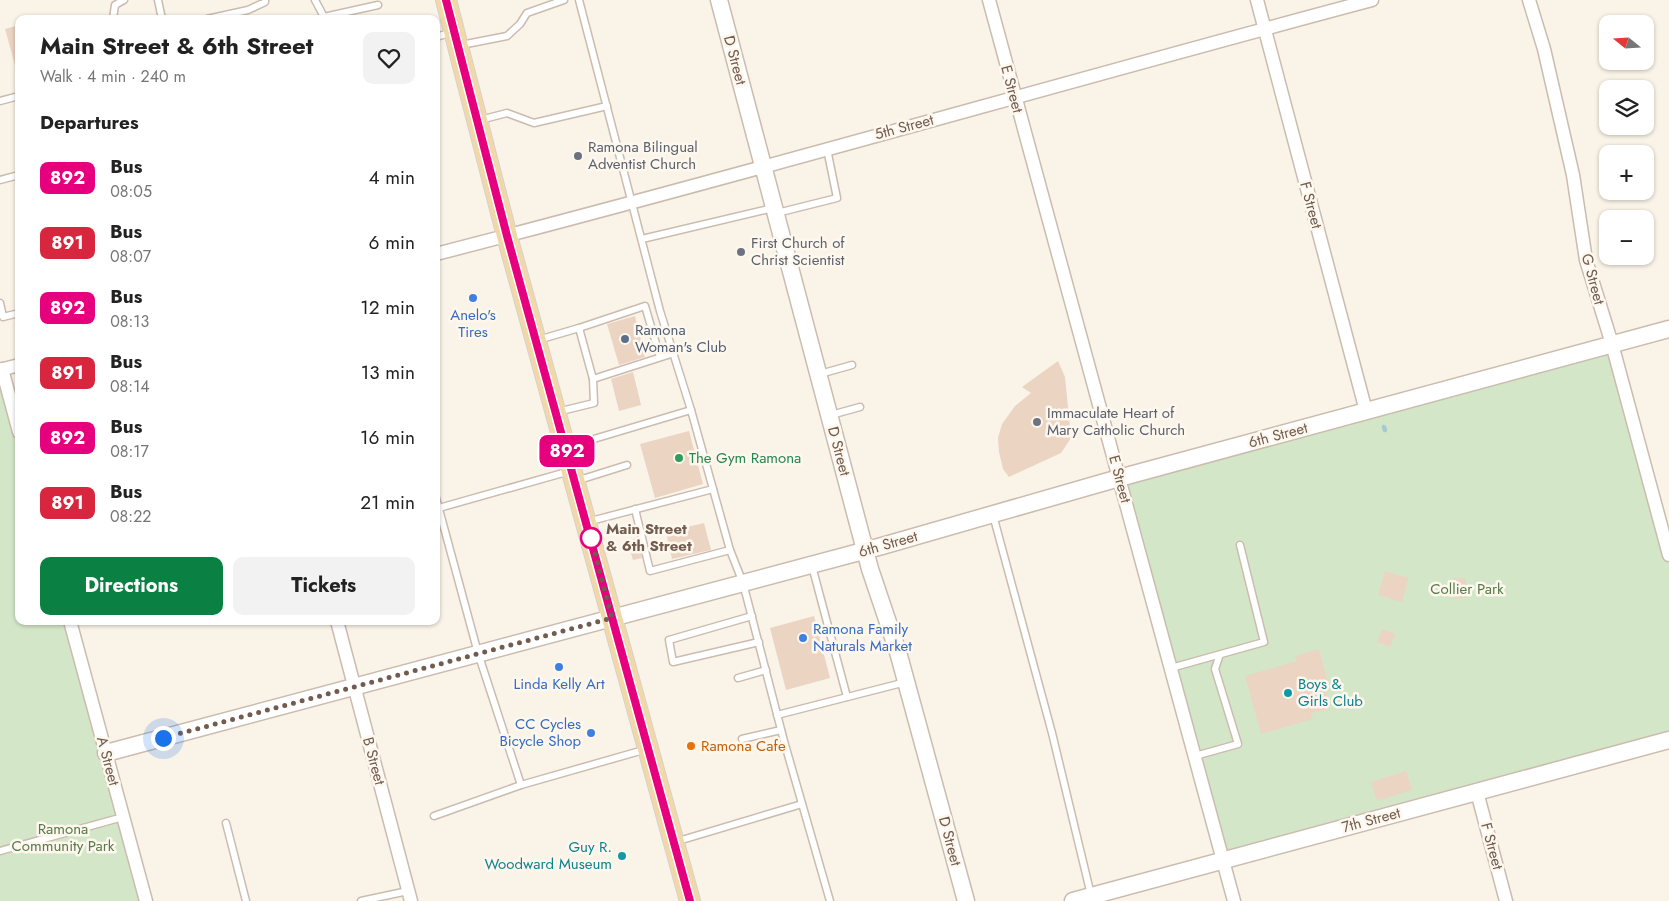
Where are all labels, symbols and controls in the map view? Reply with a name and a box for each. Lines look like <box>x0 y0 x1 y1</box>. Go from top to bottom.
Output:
north arrow <box>1599 15 1654 70</box>
map controls <box>1599 15 1654 265</box>
text: Main Street & 6th Street <box>40 28 313 63</box>
button: heart <box>363 32 415 84</box>
street label: D Street <box>718 33 752 88</box>
street label: E Street <box>995 63 1029 116</box>
text: Walk · 4 min · 240 m <box>40 65 186 88</box>
button: layers <box>1599 80 1654 135</box>
street label: 5th Street <box>872 108 936 145</box>
text: Departures <box>40 109 139 136</box>
place label: Ramona Bilingual Adventist Church <box>588 136 698 175</box>
button: + <box>1599 145 1654 200</box>
marker: Ramona Bilingual Adventist Church <box>572 150 584 162</box>
text: Bus <box>110 153 142 180</box>
text: 4 min <box>368 164 415 191</box>
text: 892 <box>50 165 85 191</box>
street label: F Street <box>1294 179 1328 231</box>
text: 08:05 <box>110 180 152 203</box>
button: − <box>1599 210 1654 265</box>
text: Bus <box>110 218 142 245</box>
text: 6 min <box>369 229 415 256</box>
text: 891 <box>51 230 84 256</box>
place label: First Church of Christ Scientist <box>751 232 845 271</box>
text: 08:07 <box>110 245 151 268</box>
marker: First Church of Christ Scientist <box>735 246 747 258</box>
street label: G Street <box>1576 251 1610 307</box>
text: Bus <box>110 283 142 310</box>
marker: Anelo's Tires <box>467 292 479 304</box>
text: 12 min <box>360 294 415 321</box>
text: 892 <box>50 295 85 321</box>
place label: Anelo's Tires <box>450 304 496 343</box>
text: 08:13 <box>110 310 149 333</box>
place label: Ramona Woman's Club <box>635 319 727 358</box>
marker: Ramona Woman's Club <box>619 333 631 345</box>
text: Bus <box>110 348 142 375</box>
text: 13 min <box>361 359 415 386</box>
text: 891 <box>51 360 84 386</box>
text: 08:14 <box>110 375 150 398</box>
place label: Immaculate Heart of Mary Catholic Church <box>1047 402 1185 441</box>
text: Bus <box>110 413 142 440</box>
marker: Immaculate Heart of Mary Catholic Church <box>1031 416 1043 428</box>
street label: 6th Street <box>1246 416 1310 453</box>
text: 16 min <box>360 424 415 451</box>
street label: D Street <box>822 424 856 479</box>
text: 892 <box>50 425 85 451</box>
line badge: 892 <box>538 435 596 467</box>
text: 892 <box>549 438 585 464</box>
text: 08:17 <box>110 440 149 463</box>
place label: The Gym Ramona <box>689 447 801 469</box>
marker: The Gym Ramona <box>673 452 685 464</box>
street label: E Street <box>1103 453 1137 506</box>
text: Bus <box>110 478 142 505</box>
text: 21 min <box>360 489 415 516</box>
text: 891 <box>51 490 84 516</box>
text: 08:22 <box>110 505 151 528</box>
place label: Main Street & 6th Street <box>606 518 692 557</box>
street label: 6th Street <box>856 525 920 563</box>
marker: Main Street & 6th Street <box>580 527 602 549</box>
button: Directions <box>40 557 223 615</box>
button: Tickets <box>233 557 415 615</box>
park label: Collier Park <box>1430 578 1504 600</box>
place label: Ramona Family Naturals Market <box>813 618 912 657</box>
marker: Ramona Family Naturals Market <box>797 632 809 644</box>
marker: Linda Kelly Art <box>553 661 565 673</box>
place label: Linda Kelly Art <box>513 673 605 695</box>
place label: Boys & Girls Club <box>1298 673 1363 712</box>
marker: Boys & Girls Club <box>1282 687 1294 699</box>
place label: CC Cycles Bicycle Shop <box>500 713 581 752</box>
your location <box>151 726 176 751</box>
marker: CC Cycles Bicycle Shop <box>585 727 597 739</box>
street label: A Street <box>91 734 125 788</box>
street label: B Street <box>357 735 391 788</box>
place label: Ramona Cafe <box>701 735 786 757</box>
marker: Ramona Cafe <box>685 740 697 752</box>
street label: 7th Street <box>1339 802 1403 838</box>
street label: D Street <box>933 814 967 869</box>
park label: Ramona Community Park <box>12 818 115 857</box>
street label: F Street <box>1475 820 1509 872</box>
place label: Guy R. Woodward Museum <box>484 836 612 875</box>
marker: Guy R. Woodward Museum <box>616 850 628 862</box>

